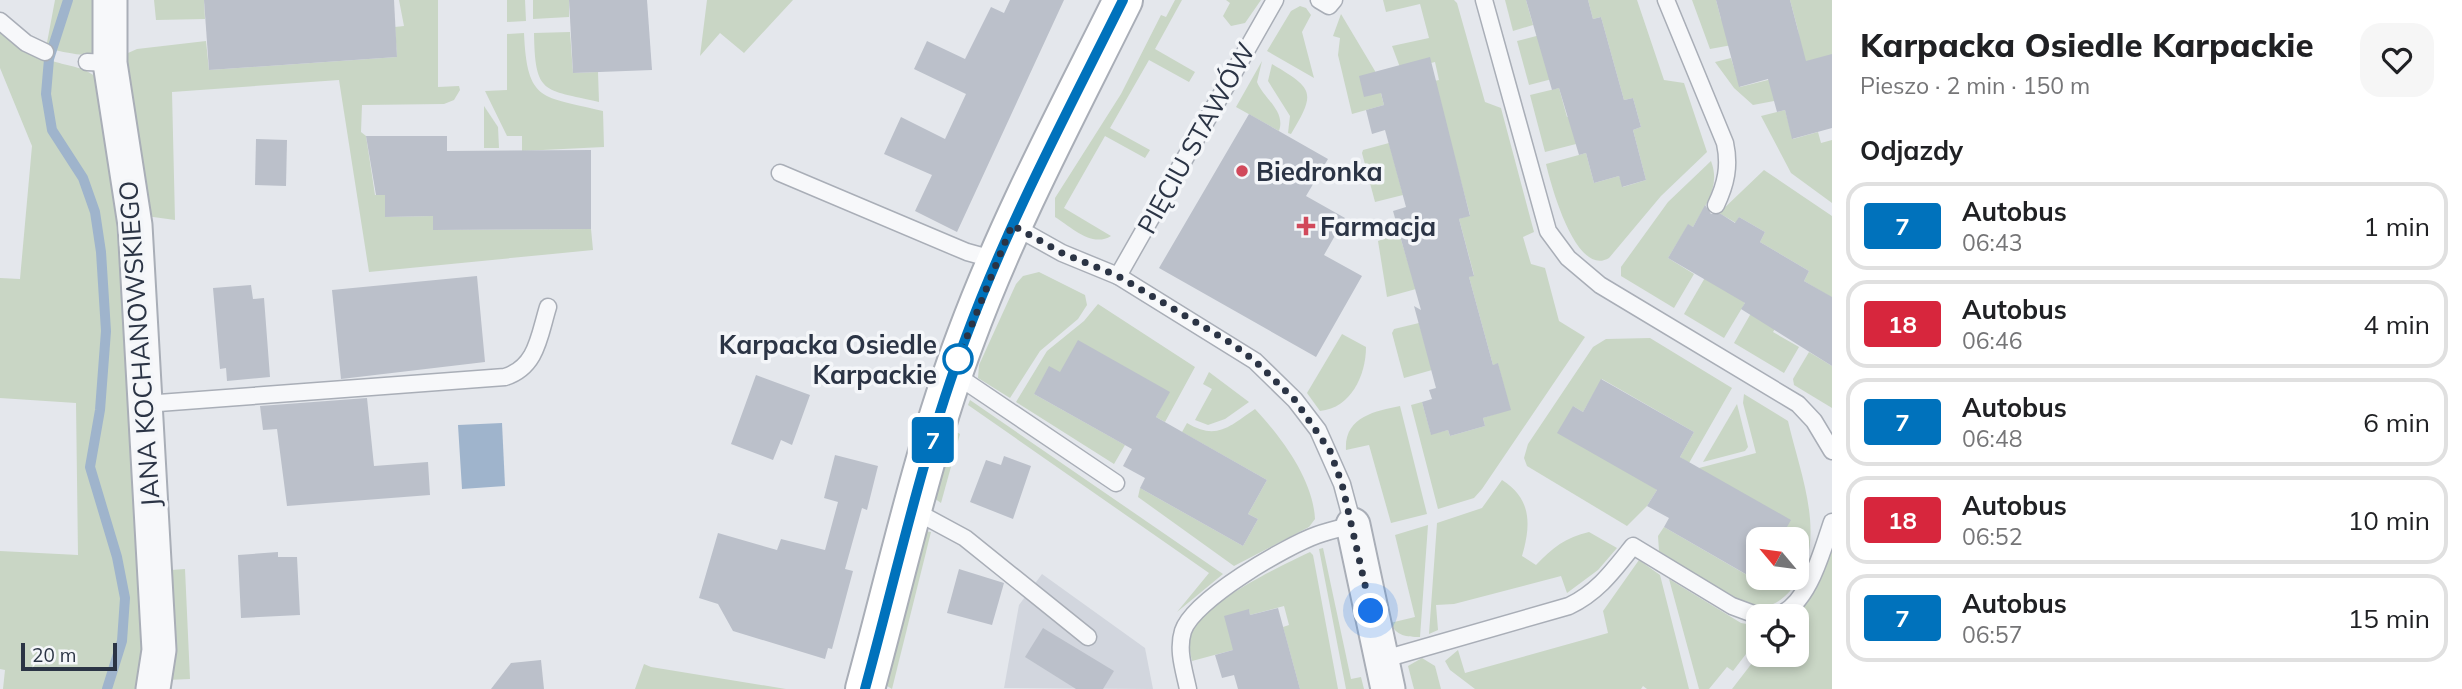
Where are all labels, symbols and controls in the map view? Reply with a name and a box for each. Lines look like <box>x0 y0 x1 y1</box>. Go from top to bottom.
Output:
button: heart <box>2360 23 2434 97</box>
text: Karpacka Osiedle Karpackie <box>1860 24 2314 65</box>
street label: PIĘCIU STAWÓW <box>1130 37 1262 239</box>
text: Pieszo · 2 min · 150 m <box>1860 71 2090 100</box>
text: Odjazdy <box>1860 134 1963 167</box>
place label: Biedronka <box>1256 155 1383 188</box>
marker: Biedronka <box>1234 163 1250 179</box>
street label: JANA KOCHANOWSKIEGO <box>111 180 167 508</box>
text: Autobus <box>1962 195 2067 228</box>
place label: Farmacja <box>1320 210 1436 243</box>
text: 1 min <box>2363 210 2430 243</box>
text: 7 <box>1895 211 1910 241</box>
marker: Farmacja <box>1298 218 1314 234</box>
text: 06:43 <box>1962 228 2022 257</box>
text: Autobus <box>1962 293 2067 326</box>
text: 4 min <box>2363 308 2430 341</box>
text: 18 <box>1888 309 1917 339</box>
text: 06:46 <box>1962 326 2022 355</box>
place label: Karpacka Osiedle Karpackie <box>719 328 937 391</box>
marker: Karpacka Osiedle Karpackie <box>943 344 973 374</box>
text: Autobus <box>1962 391 2067 424</box>
text: 6 min <box>2363 406 2430 439</box>
text: 7 <box>1895 407 1910 437</box>
line badge: 7 <box>910 417 956 463</box>
text: 06:48 <box>1962 424 2022 453</box>
text: 7 <box>926 425 940 455</box>
text: Autobus <box>1962 489 2067 522</box>
text: 10 min <box>2348 504 2430 537</box>
text: 18 <box>1888 505 1917 535</box>
text: 06:52 <box>1962 522 2022 551</box>
north arrow <box>1746 527 1810 590</box>
map controls <box>1746 527 1809 667</box>
text: Autobus <box>1962 587 2067 620</box>
your location <box>1353 593 1388 628</box>
text: 15 min <box>2348 602 2430 635</box>
text: 7 <box>1895 603 1910 633</box>
button: locate <box>1746 604 1809 667</box>
text: 06:57 <box>1962 620 2022 649</box>
scale bar <box>21 640 117 672</box>
text: 20 m <box>32 643 76 667</box>

